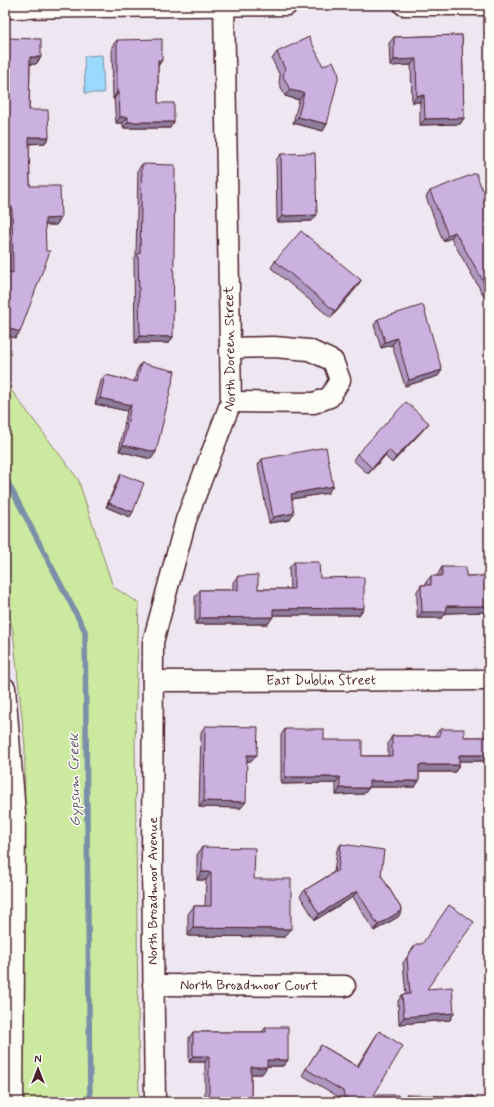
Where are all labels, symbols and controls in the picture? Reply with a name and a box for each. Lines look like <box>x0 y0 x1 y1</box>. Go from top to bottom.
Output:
street label: North Doreen Street <box>219 285 240 414</box>
street label: East Dublin Street <box>266 671 376 690</box>
water label: Gypsum Creek <box>64 733 86 827</box>
street label: North Broadmoor Avenue <box>144 817 162 965</box>
street label: North Broadmoor Court <box>180 976 318 995</box>
north arrow <box>18 1049 58 1089</box>
text: N <box>34 1053 42 1067</box>

